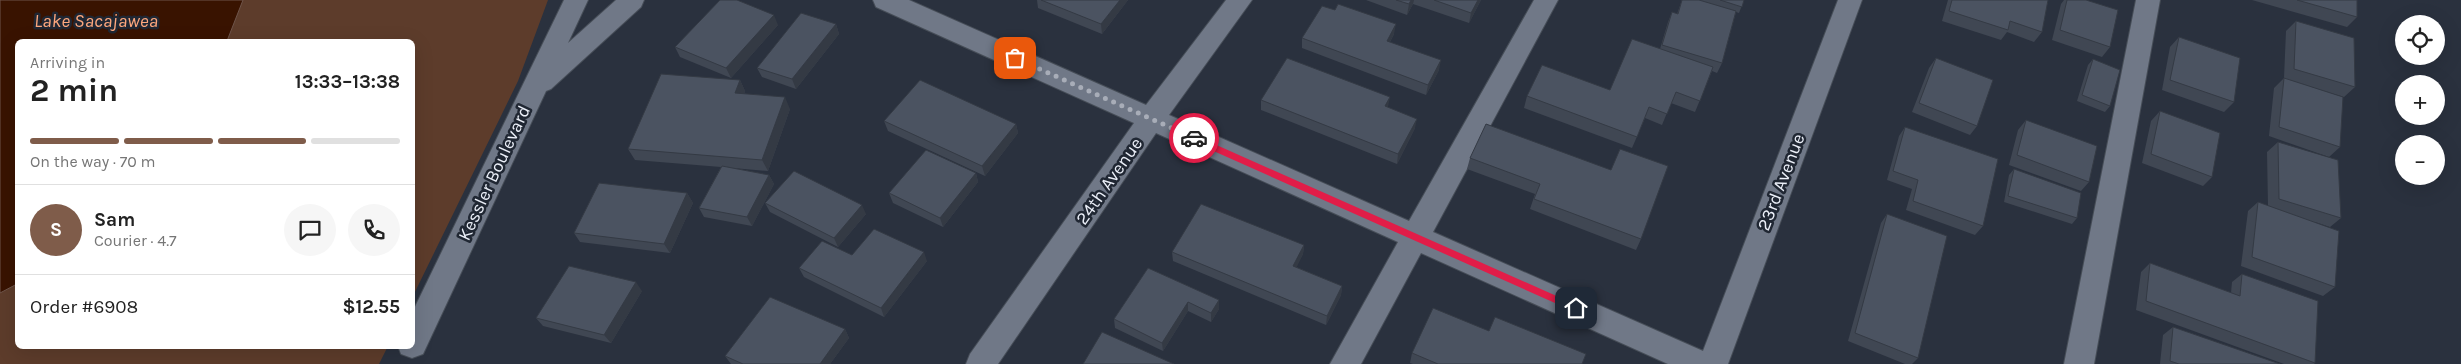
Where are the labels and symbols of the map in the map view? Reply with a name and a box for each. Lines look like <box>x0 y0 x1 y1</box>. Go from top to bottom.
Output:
water label: Lake Sacajawea <box>34 10 158 32</box>
pin <box>994 37 1036 79</box>
street label: Kessler Boulevard <box>453 102 535 244</box>
courier <box>1169 113 1219 163</box>
street label: 23rd Avenue <box>1752 131 1810 233</box>
street label: 24th Avenue <box>1071 133 1147 229</box>
pin <box>1555 287 1597 329</box>

